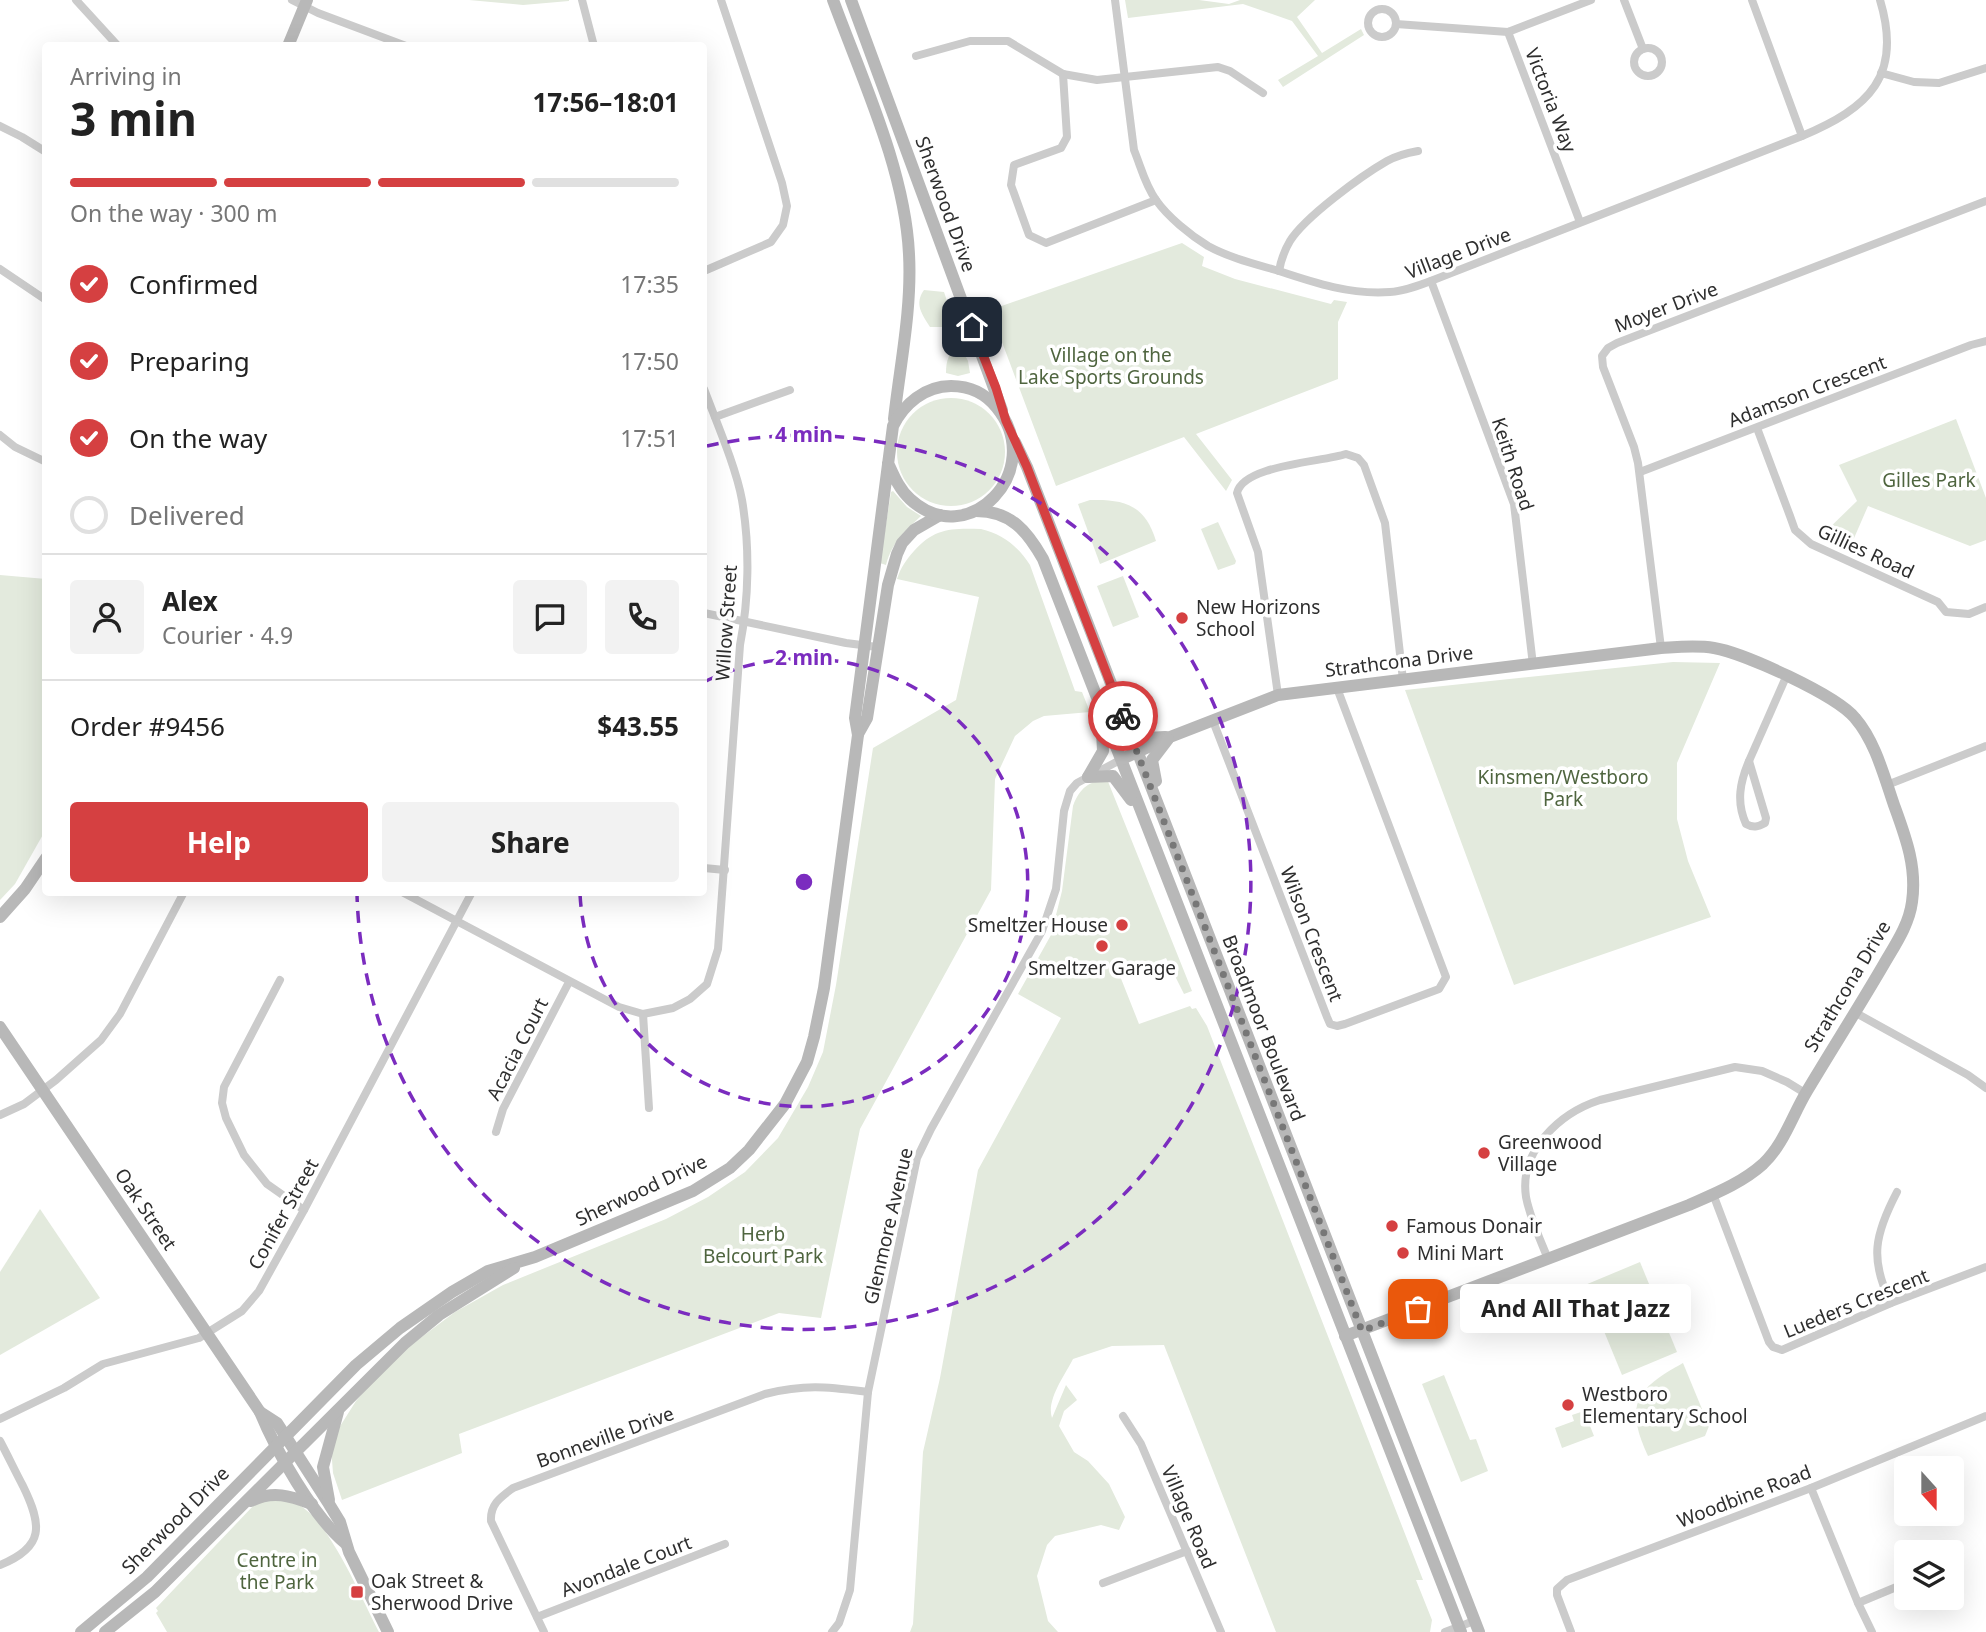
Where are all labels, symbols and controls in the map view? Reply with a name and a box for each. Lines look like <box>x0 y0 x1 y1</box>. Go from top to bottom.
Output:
street label: Victoria Way <box>1519 44 1583 156</box>
text: Arriving in <box>70 60 182 92</box>
text: 17:56–18:01 <box>532 84 679 120</box>
text: 3 min <box>70 87 197 149</box>
street label: Sherwood Drive <box>909 133 983 275</box>
text: On the way · 300 m <box>70 197 277 229</box>
street label: Village Drive <box>1401 221 1515 285</box>
icon: check <box>70 265 108 303</box>
text: Confirmed <box>129 266 259 302</box>
text: 17:35 <box>620 268 679 300</box>
street label: Moyer Drive <box>1611 275 1721 339</box>
pin <box>942 297 1002 357</box>
icon: home <box>953 308 991 346</box>
icon: check <box>70 342 108 380</box>
park label: Village on the Lake Sports Grounds <box>1018 342 1204 390</box>
text: Preparing <box>129 343 250 379</box>
text: 17:50 <box>620 345 679 377</box>
street label: Adamson Crescent <box>1724 349 1890 433</box>
street label: Keith Road <box>1486 414 1540 514</box>
icon: check <box>70 419 108 457</box>
text: On the way <box>129 420 267 456</box>
text: 4 min <box>775 420 833 448</box>
text: 17:51 <box>620 422 679 454</box>
park label: Gilles Park <box>1882 467 1976 493</box>
text: Delivered <box>129 497 245 533</box>
street label: Gillies Road <box>1813 517 1919 585</box>
street label: Willow Street <box>709 564 743 682</box>
button: person <box>70 580 144 654</box>
button: chat <box>513 580 587 654</box>
button: phone <box>605 580 679 654</box>
text: Alex <box>162 583 218 619</box>
place label: New Horizons School <box>1196 594 1320 642</box>
marker: New Horizons School <box>1174 610 1190 626</box>
text: Courier · 4.9 <box>162 619 293 651</box>
street label: Strathcona Drive <box>1323 639 1475 683</box>
text: 2 min <box>775 643 833 671</box>
courier <box>1088 681 1158 751</box>
icon: bike <box>1104 697 1142 735</box>
text: Order #9456 <box>70 708 225 744</box>
text: $43.55 <box>597 708 679 744</box>
park label: Kinsmen/Westboro Park <box>1478 764 1648 812</box>
button: Help <box>70 802 368 882</box>
button: Share <box>382 802 679 882</box>
street label: Wilson Crescent <box>1274 863 1350 1005</box>
centre of rings <box>792 870 816 894</box>
place label: Smeltzer House <box>968 912 1108 938</box>
street label: Strathcona Drive <box>1797 915 1897 1057</box>
marker: Smeltzer House <box>1114 917 1130 933</box>
street label: Broadmoor Boulevard <box>1216 931 1312 1125</box>
marker: Smeltzer Garage <box>1094 938 1110 954</box>
place label: Smeltzer Garage <box>1028 955 1176 981</box>
street label: Acacia Court <box>480 993 554 1105</box>
place label: Greenwood Village <box>1498 1129 1602 1177</box>
street label: Glenmore Avenue <box>857 1145 919 1307</box>
marker: Greenwood Village <box>1476 1145 1492 1161</box>
street label: Sherwood Drive <box>571 1148 711 1232</box>
street label: Conifer Street <box>242 1154 324 1274</box>
street label: Oak Street <box>109 1163 183 1255</box>
place label: Famous Donair <box>1406 1213 1542 1239</box>
marker: Famous Donair <box>1384 1218 1400 1234</box>
park label: Herb Belcourt Park <box>703 1221 823 1269</box>
place label: Mini Mart <box>1417 1240 1503 1266</box>
marker: Mini Mart <box>1395 1245 1411 1261</box>
street label: Lueders Crescent <box>1780 1262 1933 1344</box>
pin <box>1388 1279 1448 1339</box>
callout: And All That Jazz <box>1460 1284 1691 1334</box>
icon: bag <box>1399 1290 1437 1328</box>
text: And All That Jazz <box>1481 1292 1670 1324</box>
place label: Westboro Elementary School <box>1582 1381 1748 1429</box>
marker: Westboro Elementary School <box>1560 1397 1576 1413</box>
street label: Bonneville Drive <box>533 1400 677 1474</box>
north arrow <box>1894 1456 1964 1526</box>
map controls <box>1894 1456 1964 1610</box>
street label: Woodbine Road <box>1673 1458 1815 1534</box>
street label: Sherwood Drive <box>116 1461 234 1579</box>
street label: Village Road <box>1156 1461 1222 1573</box>
street label: Avondale Court <box>557 1529 695 1603</box>
button: layers <box>1894 1540 1964 1610</box>
park label: Centre in the Park <box>236 1547 318 1595</box>
place label: Oak Street & Sherwood Drive <box>371 1568 513 1616</box>
marker: Oak Street & Sherwood Drive <box>349 1584 365 1600</box>

